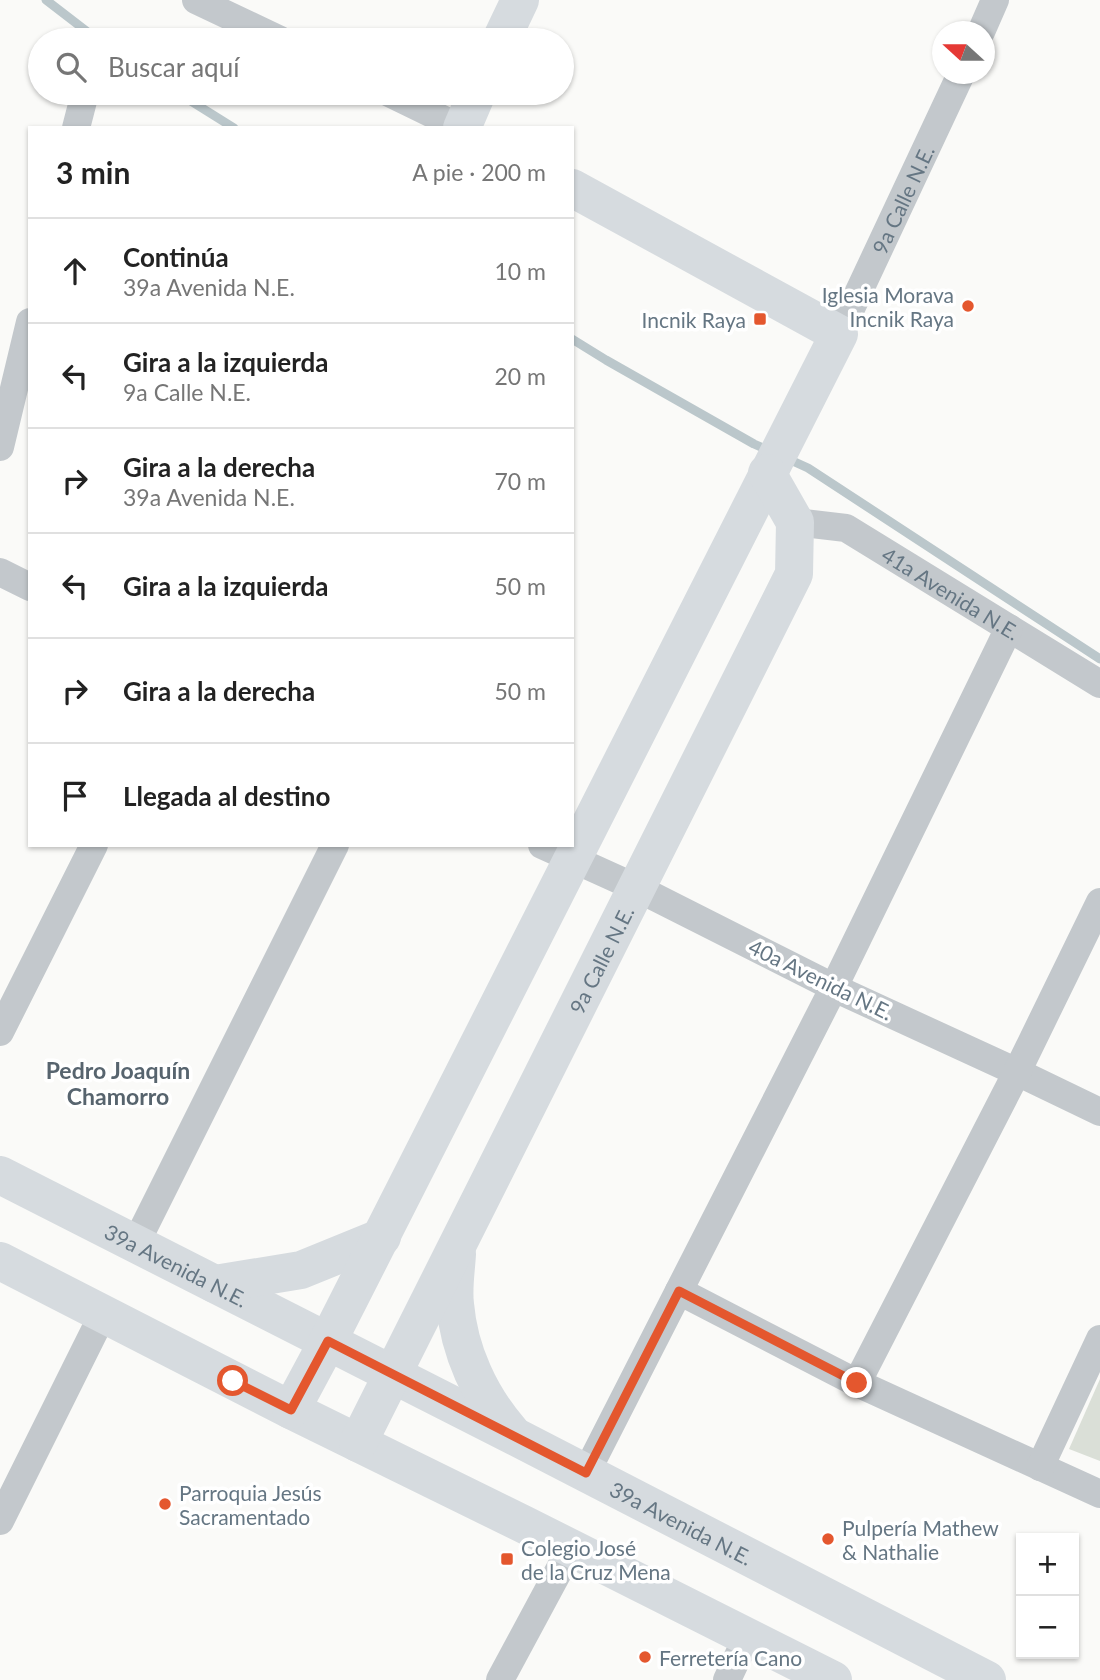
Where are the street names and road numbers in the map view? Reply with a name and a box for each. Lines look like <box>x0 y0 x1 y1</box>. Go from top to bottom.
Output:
street label: 9a Calle N.E. <box>866 141 938 257</box>
street label: 41a Avenida N.E. <box>878 541 1025 644</box>
street label: 9a Calle N.E. <box>563 902 638 1017</box>
street label: 40a Avenida N.E. <box>745 933 897 1025</box>
street label: 39a Avenida N.E. <box>101 1218 252 1311</box>
street label: 39a Avenida N.E. <box>606 1475 757 1570</box>

